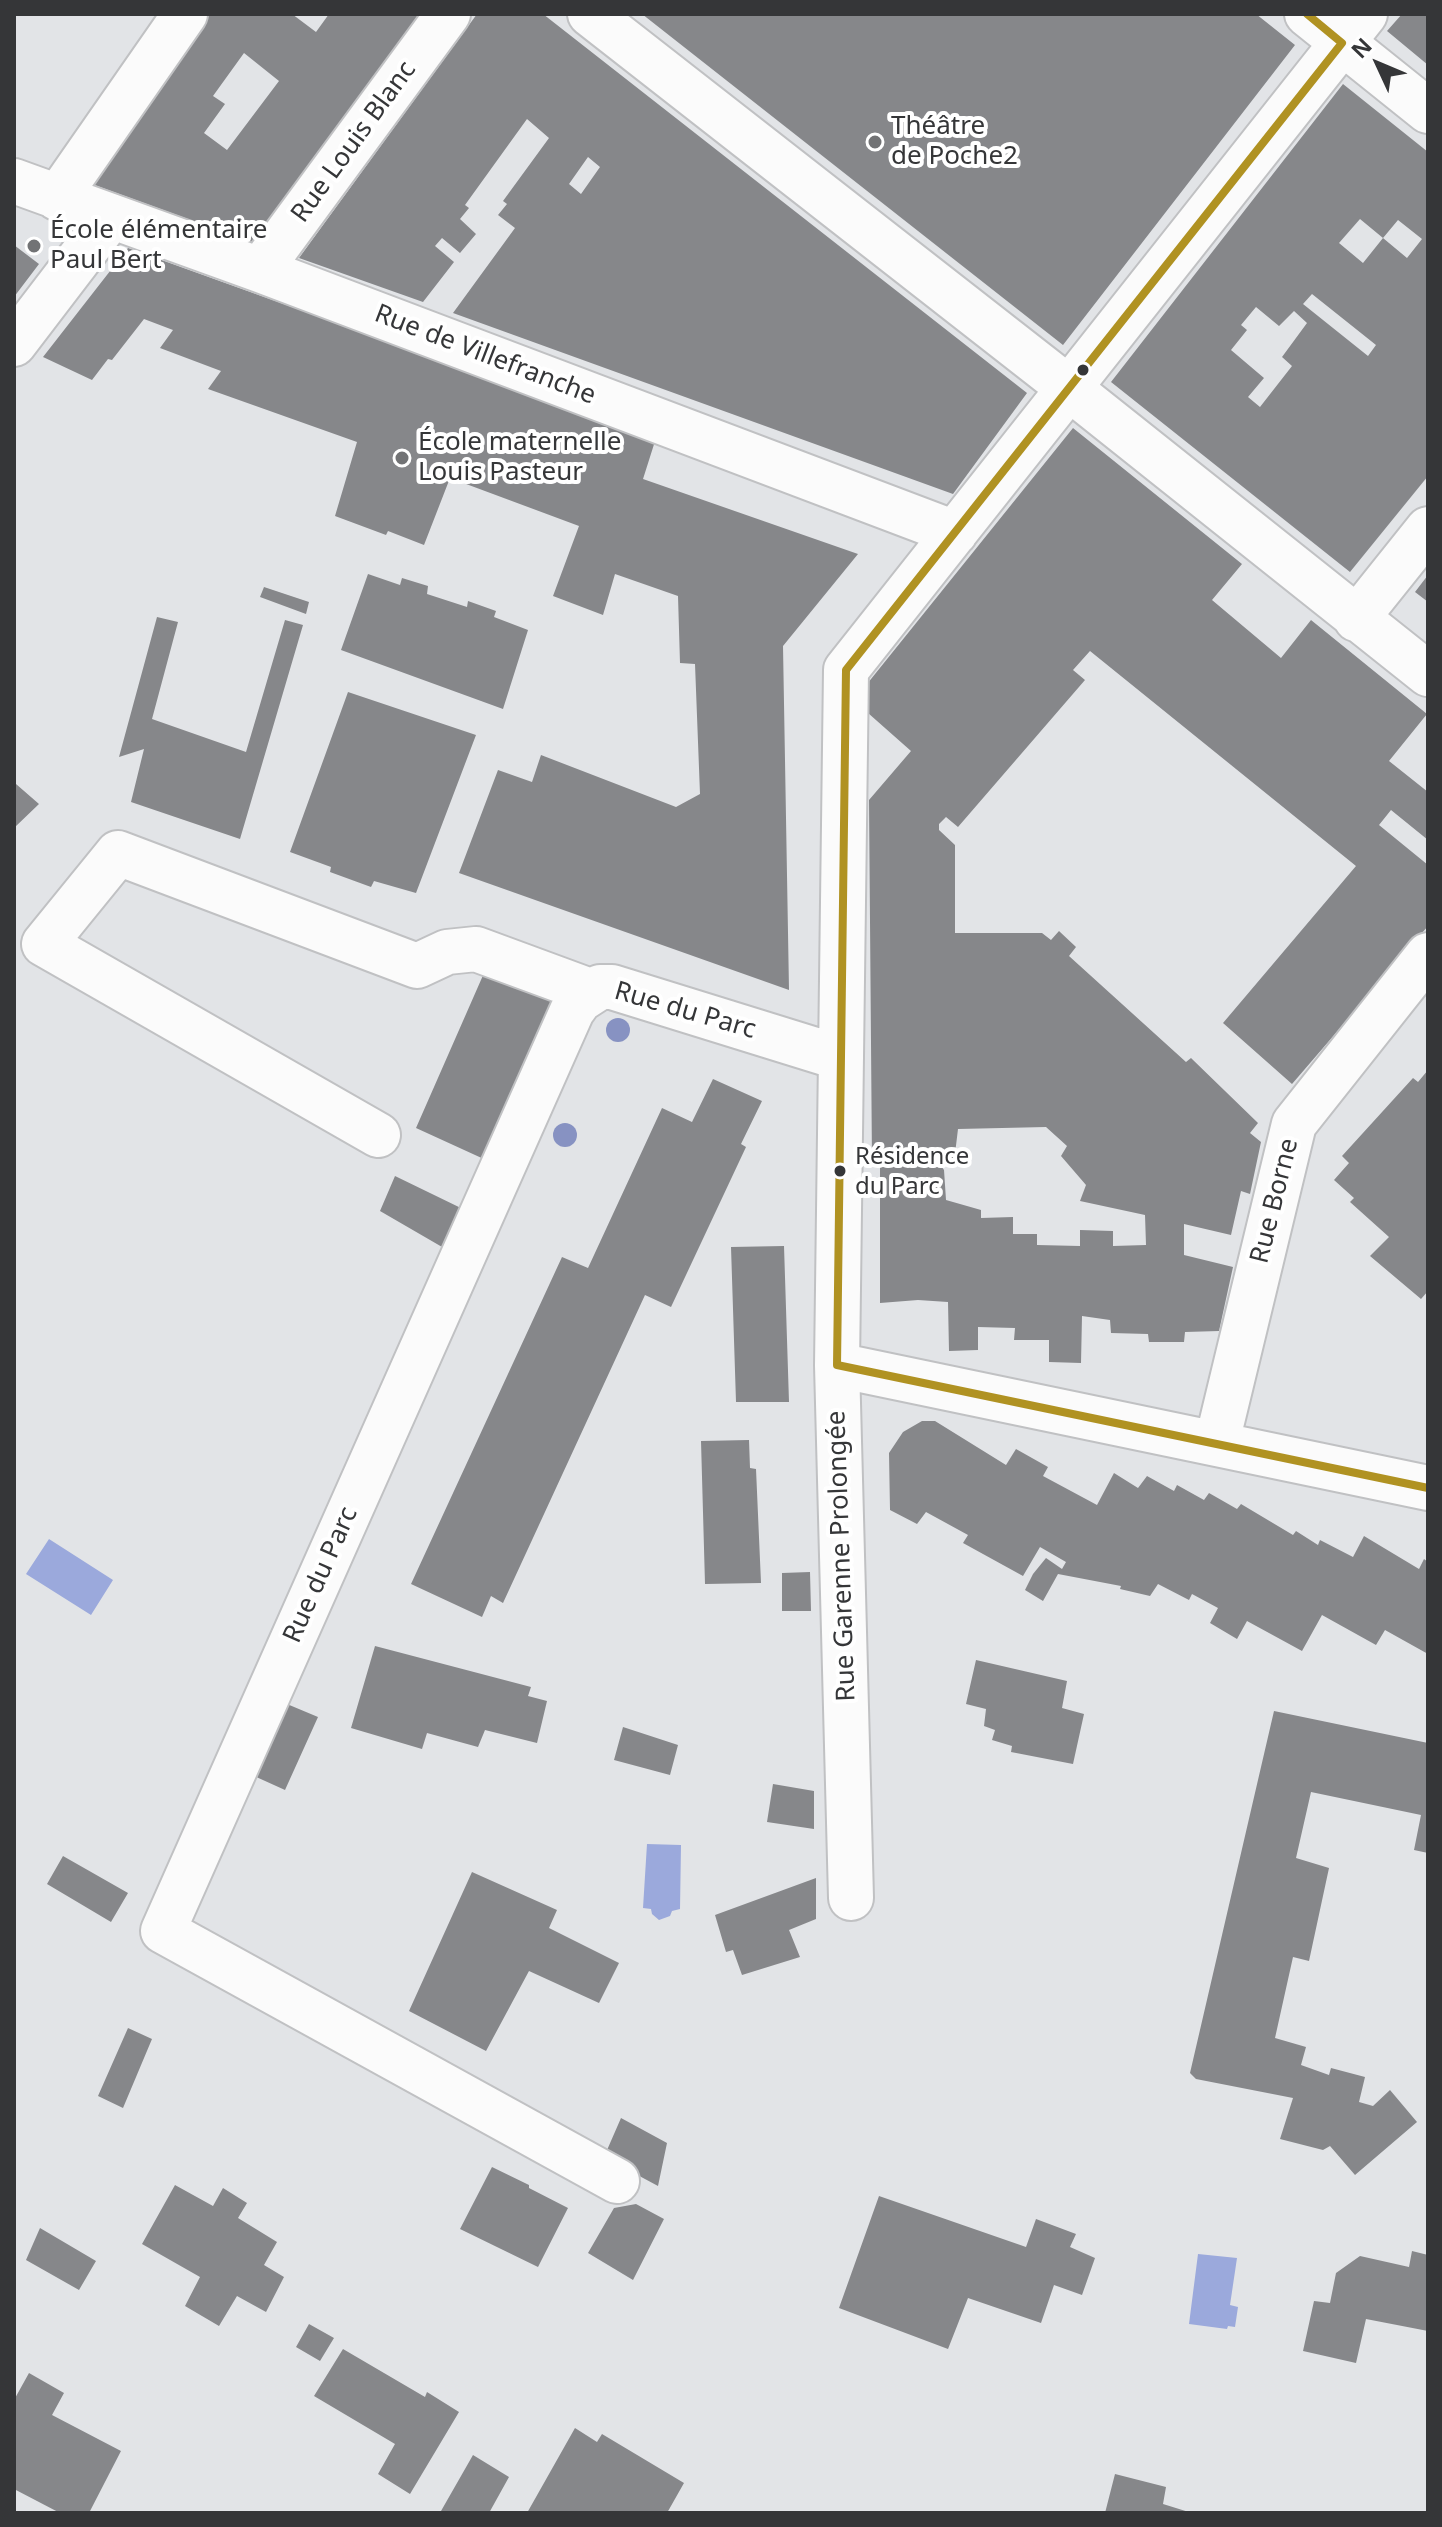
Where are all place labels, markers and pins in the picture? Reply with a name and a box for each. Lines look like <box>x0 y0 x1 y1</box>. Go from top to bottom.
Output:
place label: Théâtre de Poche2 <box>891 111 1018 172</box>
marker: Théâtre de Poche2 <box>866 133 884 151</box>
place label: École élémentaire Paul Bert <box>50 215 267 276</box>
marker: École élémentaire Paul Bert <box>25 237 43 255</box>
unlabelled marker <box>1075 362 1091 378</box>
place label: École maternelle Louis Pasteur <box>418 427 621 488</box>
marker: École maternelle Louis Pasteur <box>393 449 411 467</box>
place label: Résidence du Parc <box>855 1143 969 1199</box>
marker: Résidence du Parc <box>832 1163 848 1179</box>

